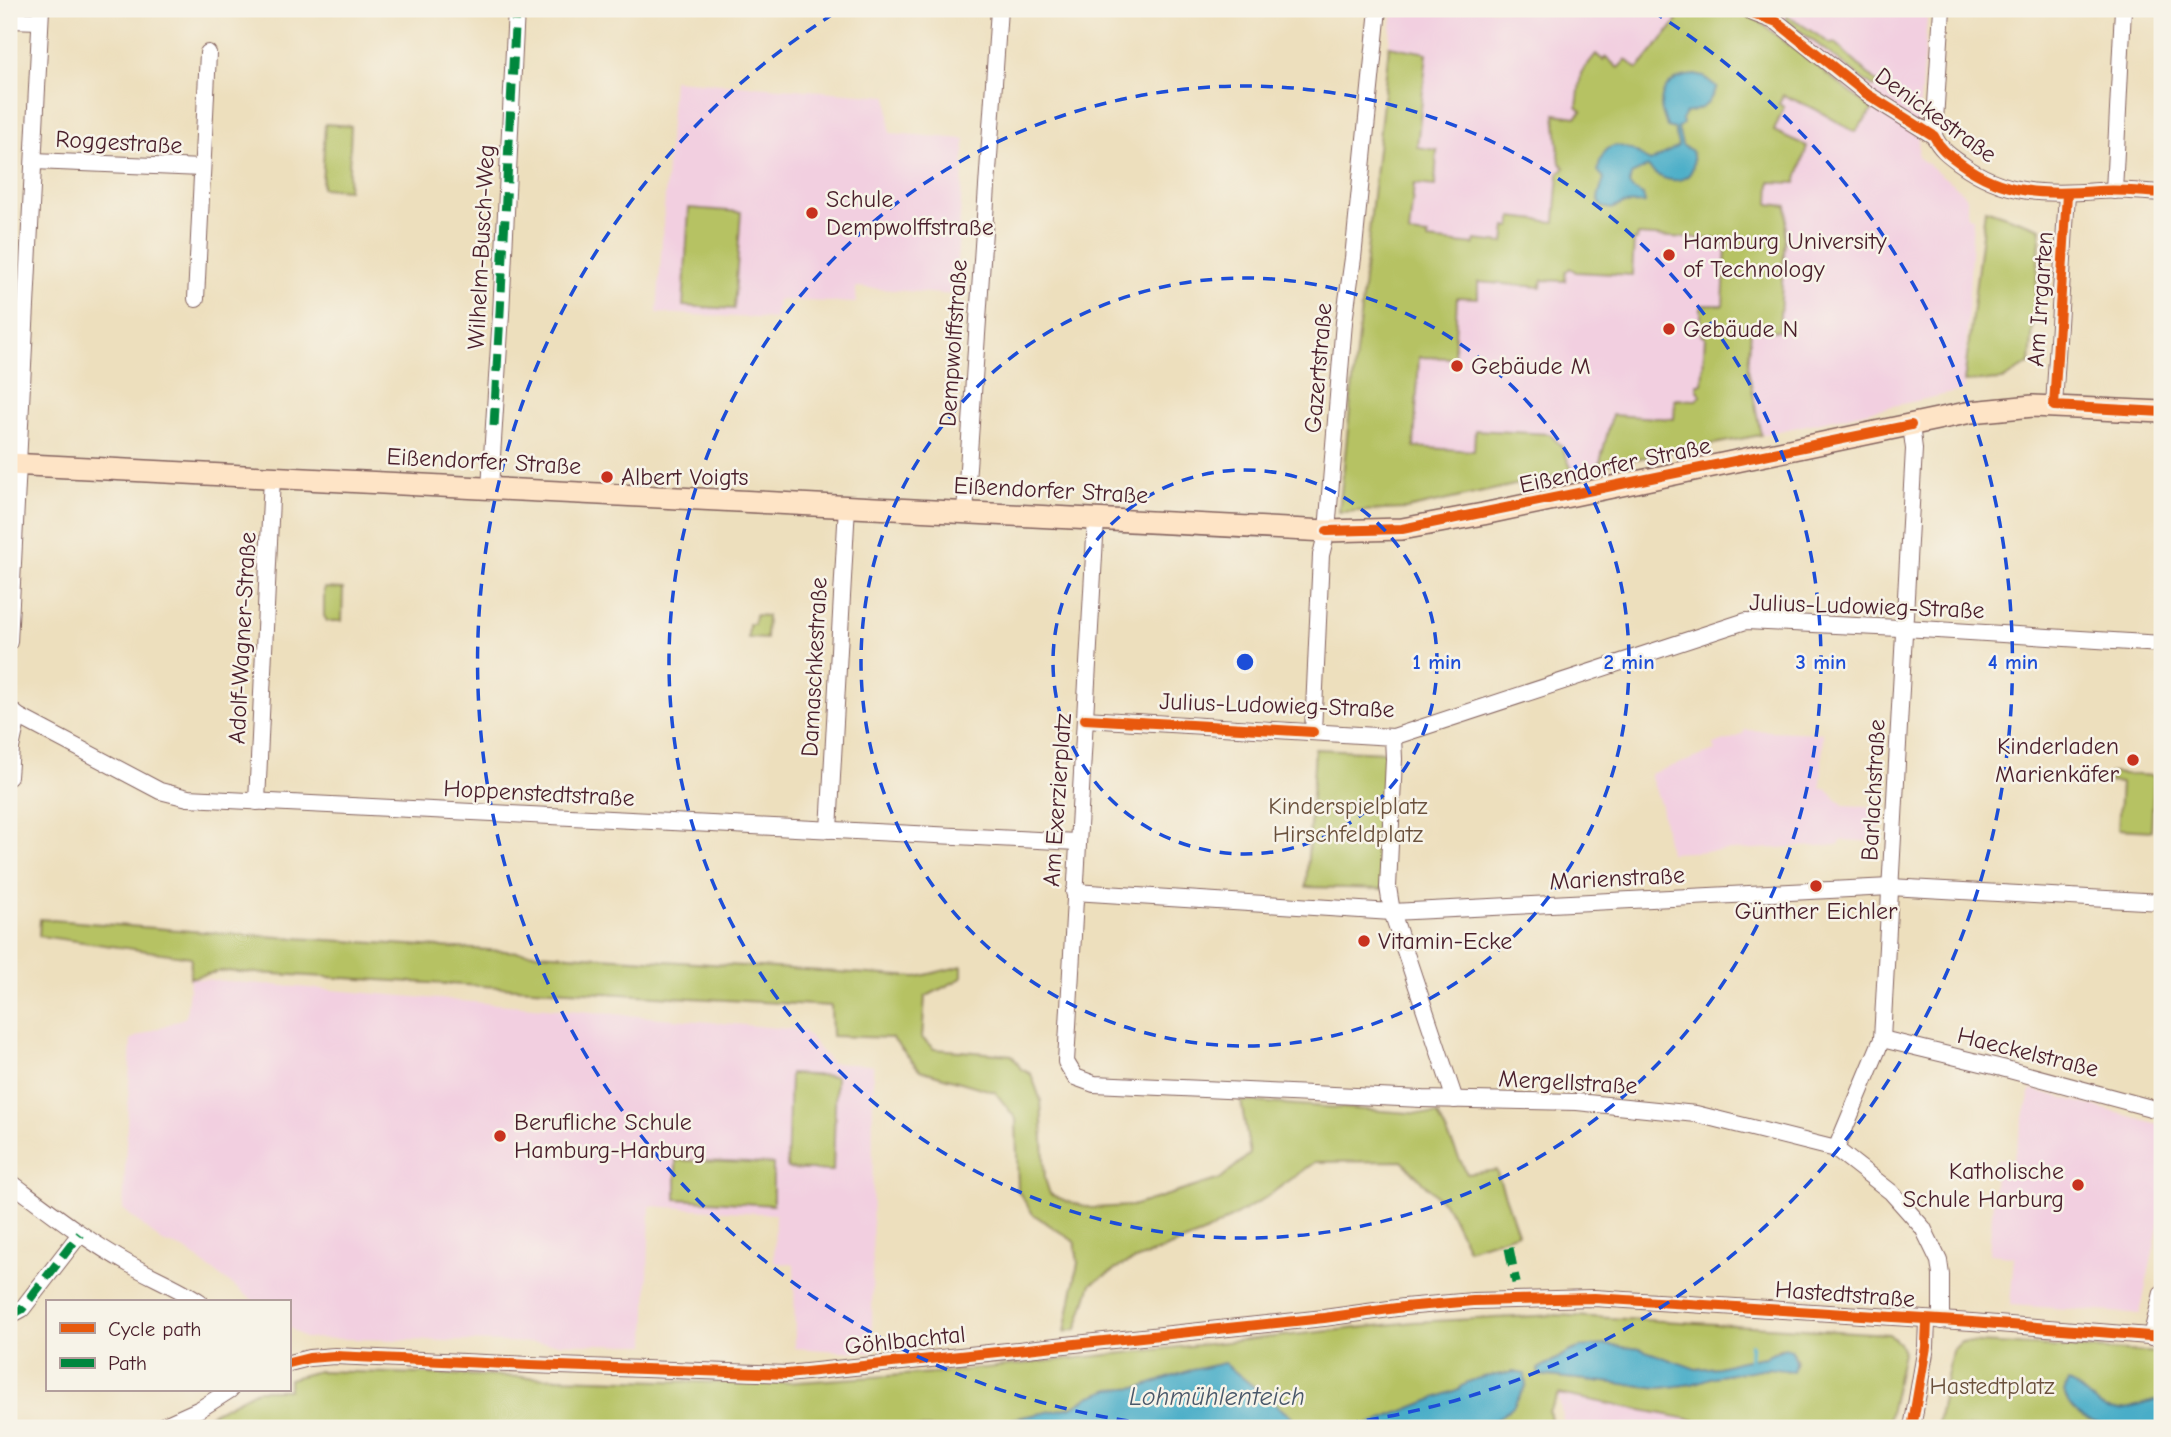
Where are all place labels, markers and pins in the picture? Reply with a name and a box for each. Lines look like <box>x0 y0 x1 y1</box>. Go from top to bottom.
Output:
place label: Schule Dempwolffstraße <box>826 185 994 241</box>
marker: Schule Dempwolffstraße <box>804 205 820 221</box>
place label: Hamburg University of Technology <box>1683 227 1887 283</box>
marker: Hamburg University of Technology <box>1661 247 1677 263</box>
place label: Gebäude N <box>1683 315 1798 343</box>
marker: Gebäude N <box>1661 321 1677 337</box>
place label: Gebäude M <box>1471 352 1591 380</box>
marker: Gebäude M <box>1449 358 1465 374</box>
place label: Albert Voigts <box>621 463 749 491</box>
marker: Albert Voigts <box>599 469 615 485</box>
centre of rings <box>1233 650 1257 674</box>
place label: Kinderladen Marienkäfer <box>1995 732 2119 788</box>
marker: Kinderladen Marienkäfer <box>2125 752 2141 768</box>
marker: Günther Eichler <box>1808 878 1824 894</box>
place label: Günther Eichler <box>1734 897 1898 925</box>
place label: Vitamin-Ecke <box>1378 927 1512 955</box>
marker: Vitamin-Ecke <box>1356 933 1372 949</box>
place label: Berufliche Schule Hamburg-Harburg <box>514 1108 706 1164</box>
marker: Berufliche Schule Hamburg-Harburg <box>492 1128 508 1144</box>
place label: Katholische Schule Harburg <box>1903 1157 2064 1213</box>
marker: Katholische Schule Harburg <box>2070 1177 2086 1193</box>

